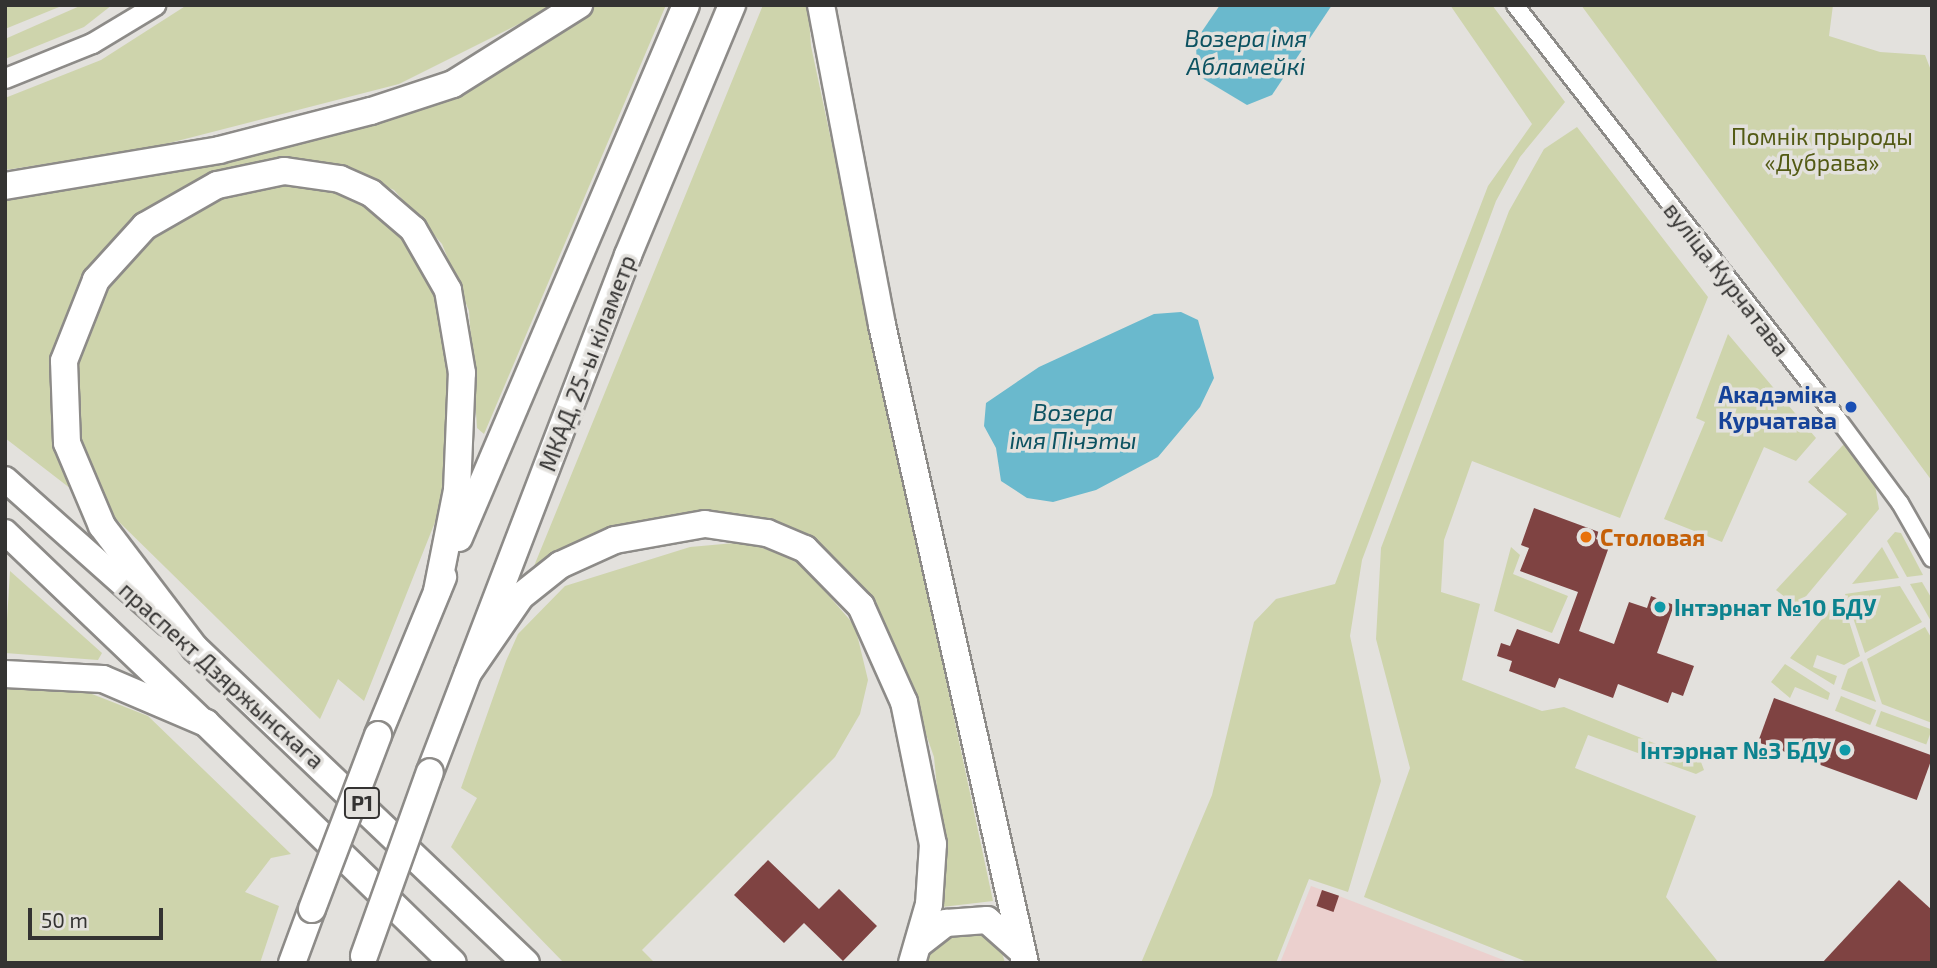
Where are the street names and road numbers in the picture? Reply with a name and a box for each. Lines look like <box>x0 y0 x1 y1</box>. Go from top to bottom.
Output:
street label: вуліца Курчатава <box>1658 197 1796 361</box>
street label: МКАД, 25-ы кіламетр <box>533 251 641 475</box>
street label: праспект Дзяржынскага <box>114 576 330 774</box>
road number: Р1 <box>343 786 381 820</box>

